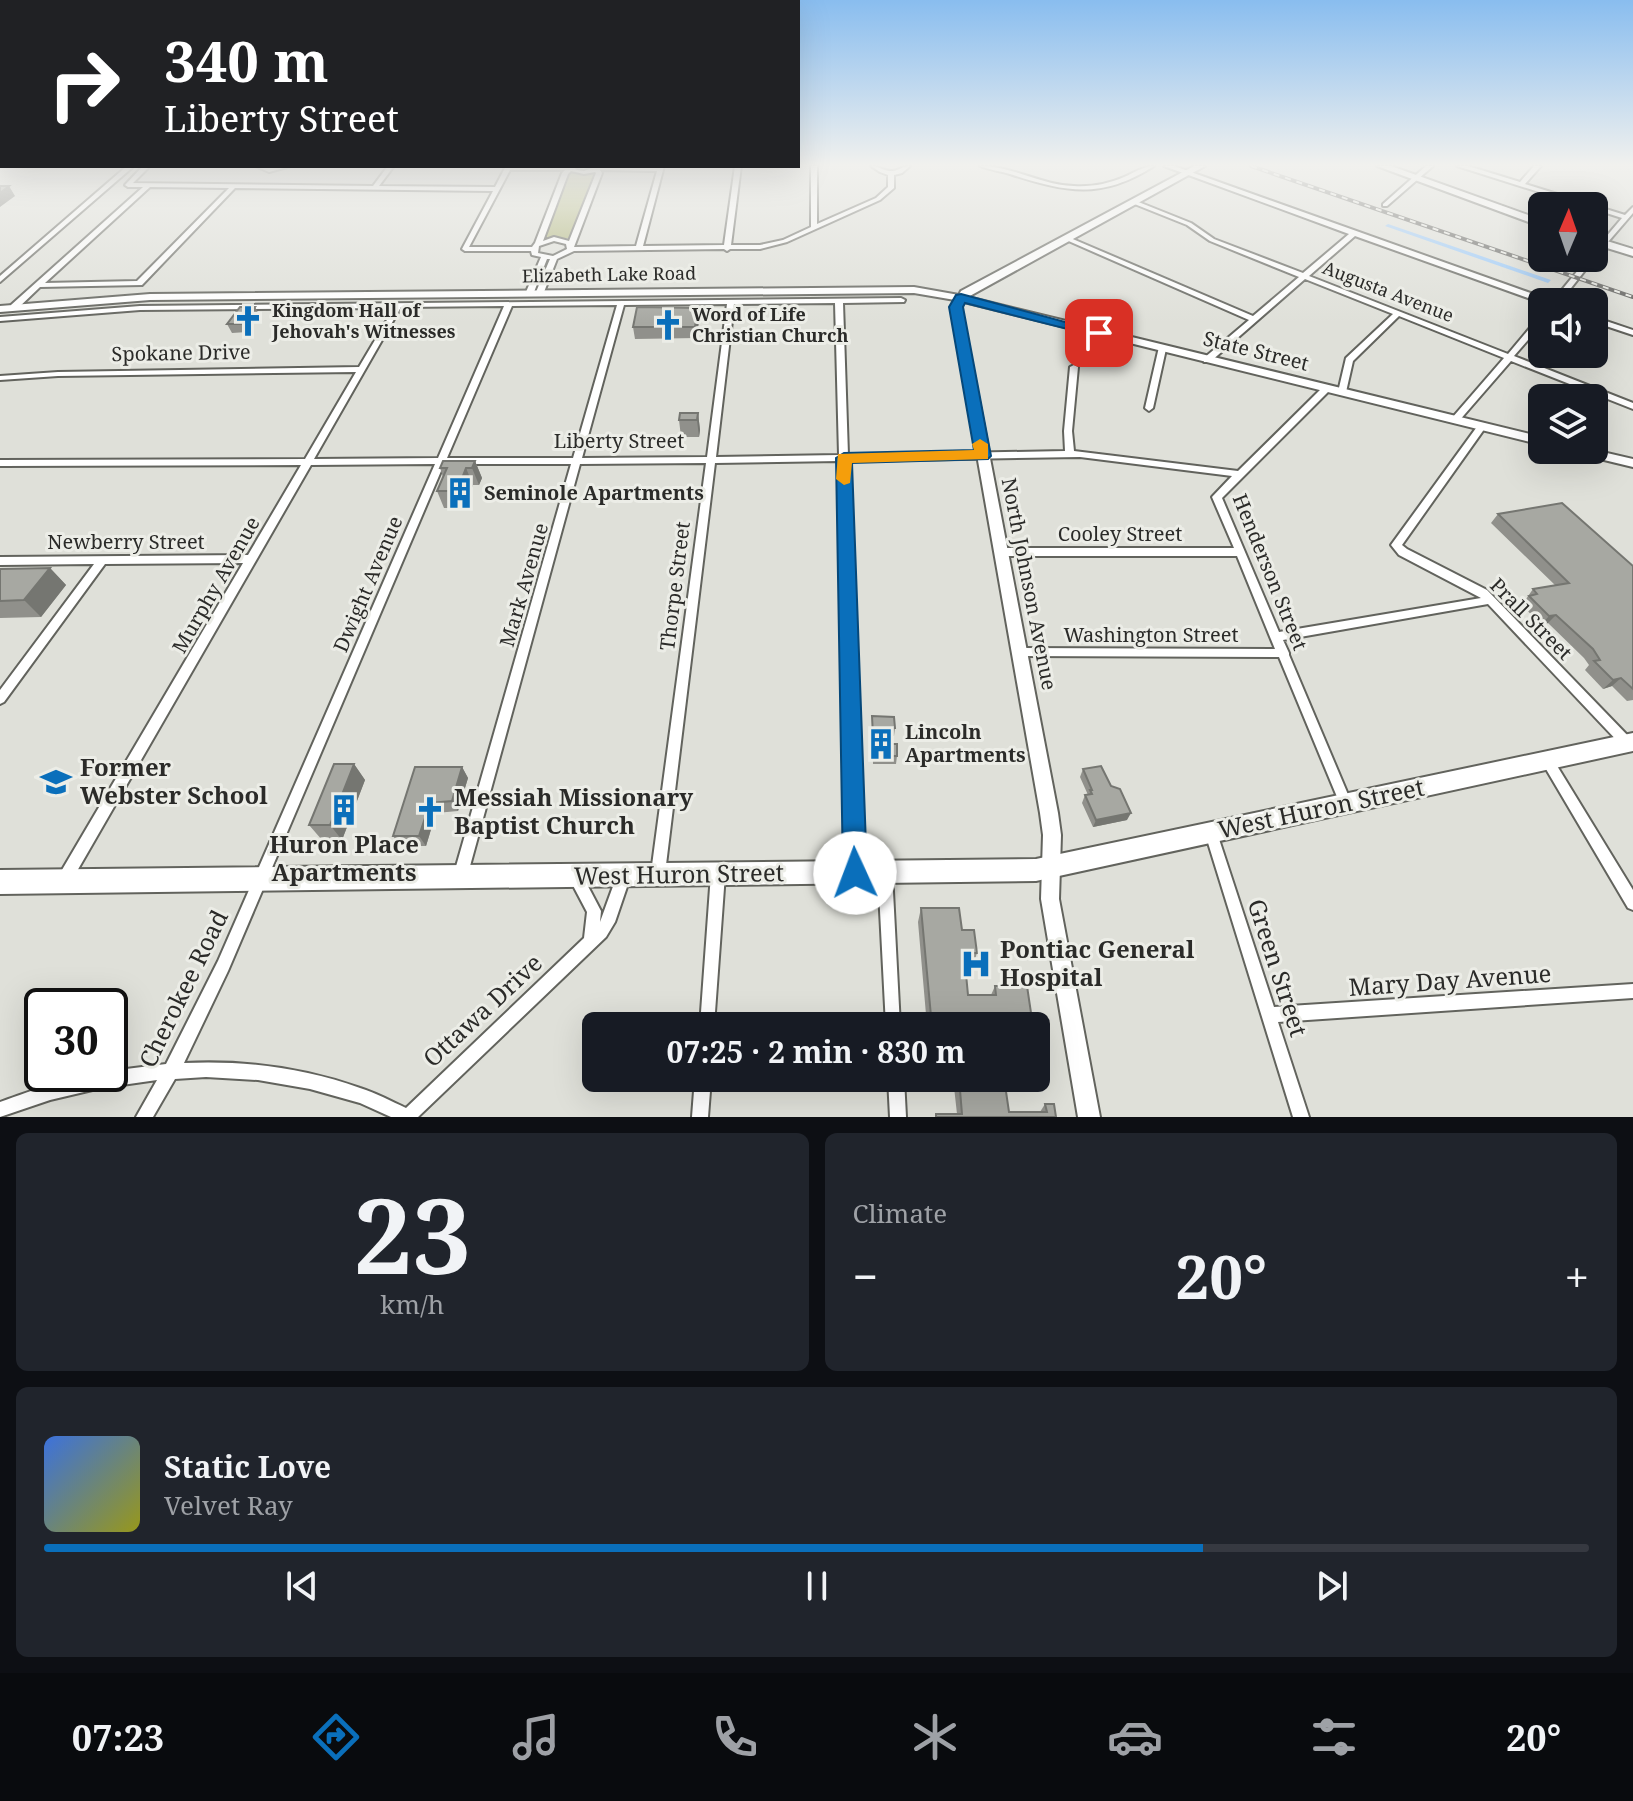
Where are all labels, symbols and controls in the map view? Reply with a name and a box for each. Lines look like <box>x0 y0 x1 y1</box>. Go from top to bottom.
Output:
text: 340 m <box>164 22 329 98</box>
icon: right <box>32 32 136 136</box>
text: Liberty Street <box>164 94 399 143</box>
north arrow <box>1528 192 1608 272</box>
map controls <box>1528 192 1608 464</box>
street label: Augusta Avenue <box>1319 255 1457 327</box>
street label: Elizabeth Lake Road <box>522 260 696 288</box>
button: sound <box>1528 288 1608 368</box>
place label: Kingdom Hall of Jehovah's Witnesses <box>271 298 456 343</box>
pin <box>1065 299 1133 367</box>
place label: Word of Life Christian Church <box>692 302 849 347</box>
church icon: Kingdom Hall of Jehovah's Witnesses <box>231 304 265 338</box>
church icon: Word of Life Christian Church <box>651 308 685 342</box>
icon: arrive <box>1077 311 1121 355</box>
street label: State Street <box>1201 324 1312 377</box>
street label: Spokane Drive <box>111 338 251 367</box>
button: layers <box>1528 384 1608 464</box>
street label: Liberty Street <box>554 427 684 454</box>
building icon: Seminole Apartments <box>443 476 477 510</box>
street label: North Johnson Avenue <box>996 476 1063 692</box>
place label: Seminole Apartments <box>484 479 704 506</box>
street label: Henderson Street <box>1227 490 1314 654</box>
street label: Murphy Avenue <box>166 512 266 658</box>
street label: Dwight Avenue <box>327 512 408 656</box>
street label: Mark Avenue <box>493 520 554 650</box>
street label: Thorpe Street <box>653 520 696 652</box>
street label: Cooley Street <box>1058 520 1182 547</box>
street label: Newberry Street <box>47 528 205 555</box>
street label: Prall Street <box>1484 572 1578 666</box>
street label: Washington Street <box>1063 621 1239 648</box>
place label: Lincoln Apartments <box>905 718 1026 768</box>
building icon: Lincoln Apartments <box>864 727 898 761</box>
place label: Former Webster School <box>80 750 268 811</box>
school or university icon: Former Webster School <box>39 765 73 799</box>
street label: West Huron Street <box>1214 770 1427 846</box>
place label: Messiah Missionary Baptist Church <box>454 780 693 841</box>
building icon: Huron Place Apartments <box>327 793 361 827</box>
church icon: Messiah Missionary Baptist Church <box>413 795 447 829</box>
place label: Huron Place Apartments <box>269 827 419 888</box>
position arrow <box>813 831 897 915</box>
street label: West Huron Street <box>574 855 784 892</box>
street label: Green Street <box>1241 895 1316 1041</box>
street label: Cherokee Road <box>130 904 235 1073</box>
place label: Pontiac General Hospital <box>1000 932 1195 993</box>
street label: Ottawa Drive <box>415 946 549 1074</box>
hospital icon: Pontiac General Hospital <box>959 947 993 981</box>
street label: Mary Day Avenue <box>1347 956 1552 1003</box>
speed limit sign: 30 <box>24 988 128 1092</box>
text: 07:25 · 2 min · 830 m <box>667 1031 965 1072</box>
text: 23 <box>353 1163 471 1304</box>
text: Climate <box>853 1195 947 1231</box>
text: 20° <box>1175 1235 1267 1317</box>
text: − <box>853 1246 878 1306</box>
text: + <box>1564 1246 1589 1306</box>
text: km/h <box>380 1286 444 1322</box>
text: Static Love <box>164 1446 331 1487</box>
text: Velvet Ray <box>164 1487 293 1523</box>
icon: previous <box>280 1564 324 1608</box>
icon: pause <box>795 1564 839 1608</box>
icon: next <box>1310 1564 1354 1608</box>
icon: directions <box>308 1709 364 1765</box>
icon: music <box>508 1709 564 1765</box>
icon: phone <box>707 1709 763 1765</box>
icon: climate <box>907 1709 963 1765</box>
icon: car <box>1107 1709 1163 1765</box>
icon: filters <box>1306 1709 1362 1765</box>
text: 07:23 <box>72 1713 164 1762</box>
text: 20° <box>1506 1713 1561 1762</box>

